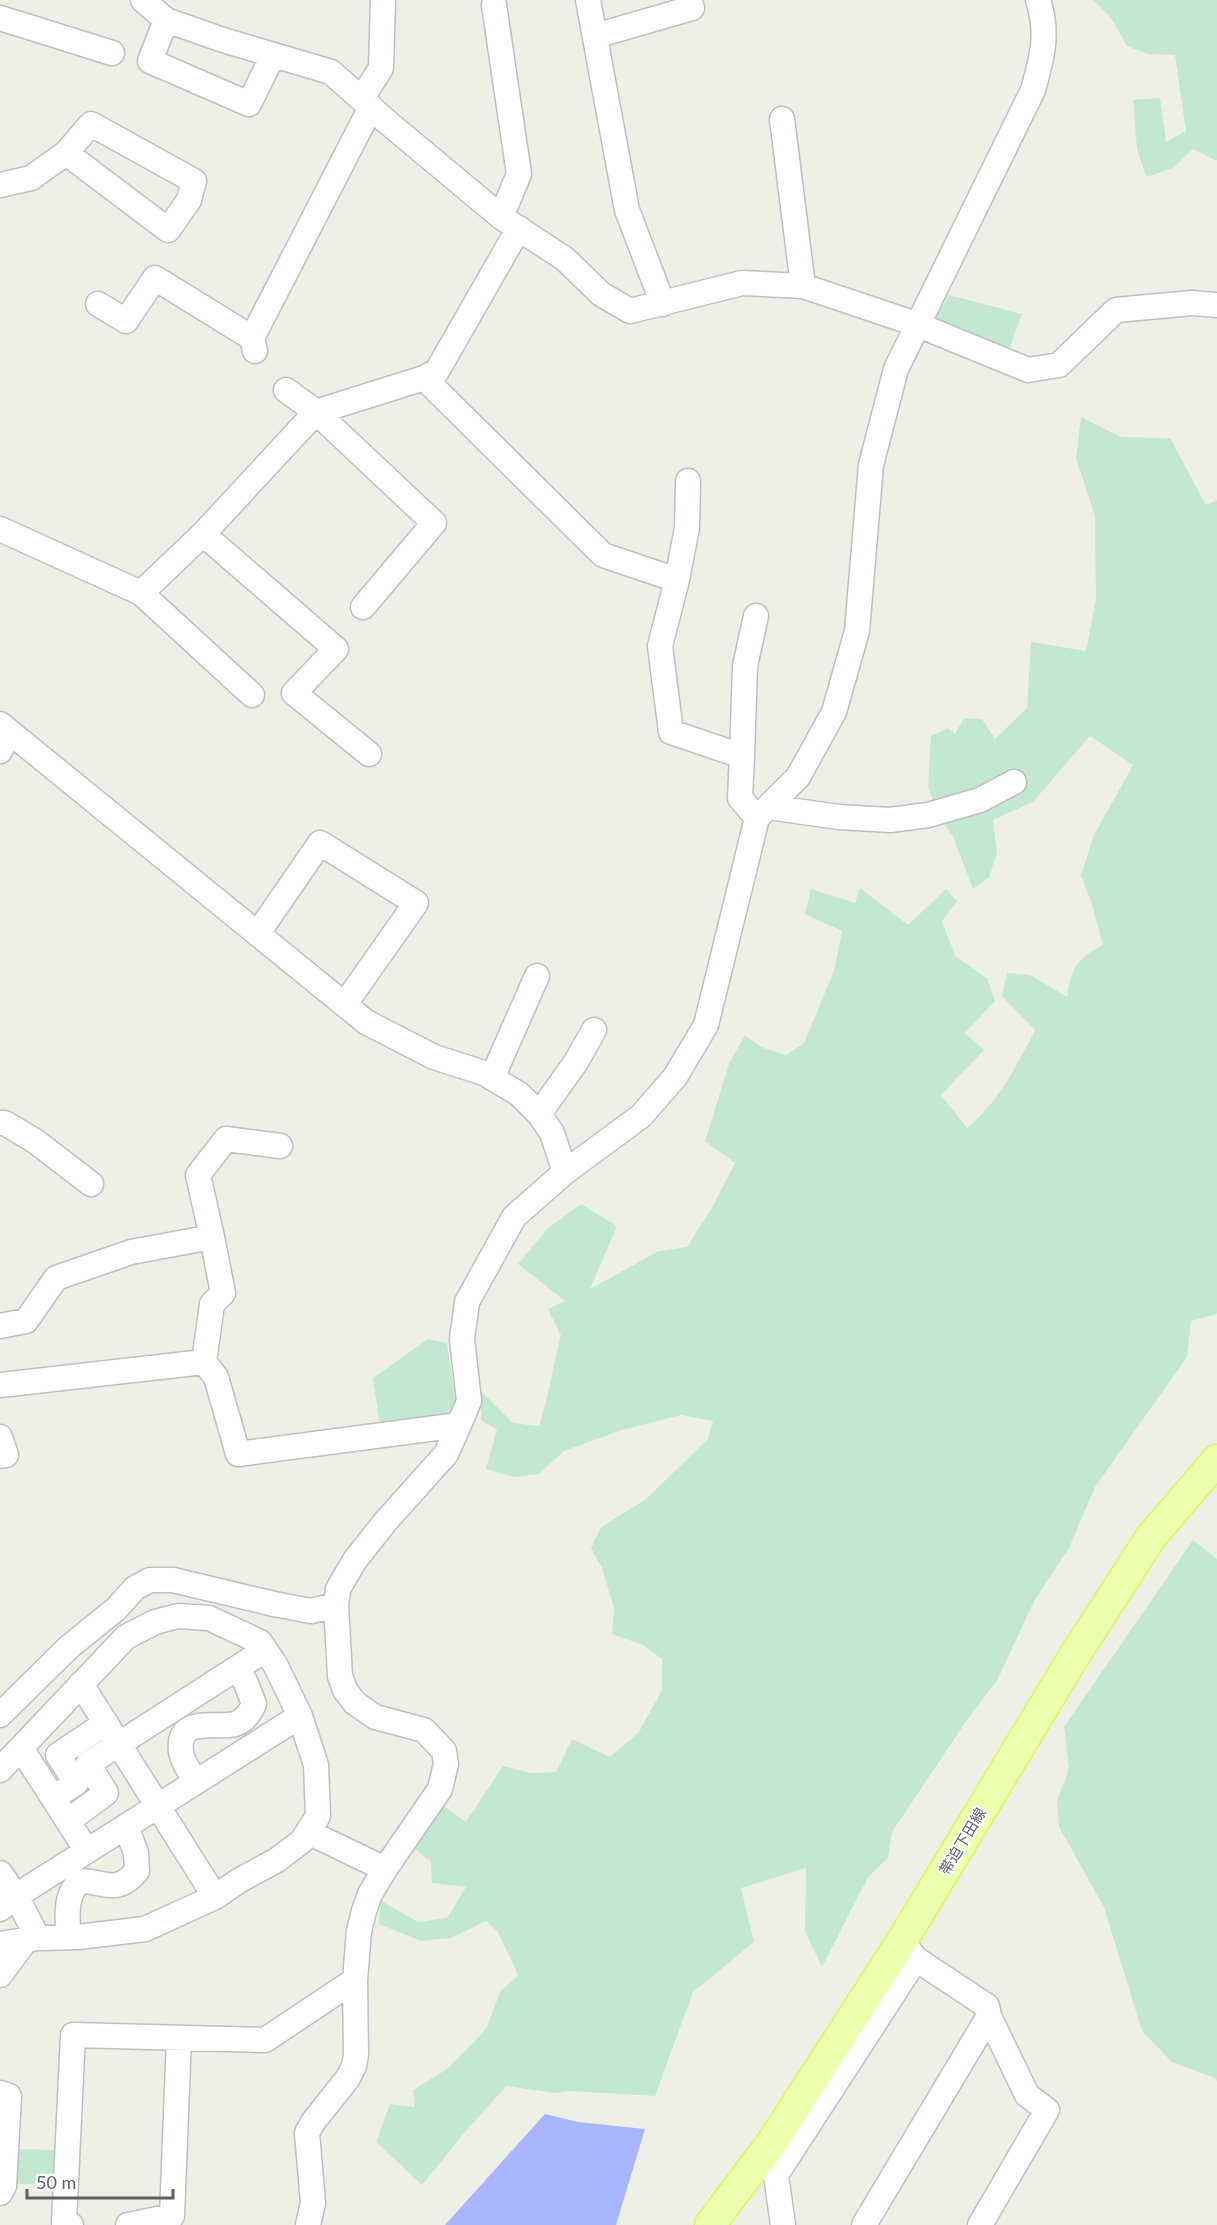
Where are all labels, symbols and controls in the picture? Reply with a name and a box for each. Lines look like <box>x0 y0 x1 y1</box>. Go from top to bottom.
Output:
street label: 帯迫下田線 <box>935 1804 989 1878</box>
scale bar <box>27 2162 172 2200</box>
text: 50 m <box>36 2171 76 2193</box>

